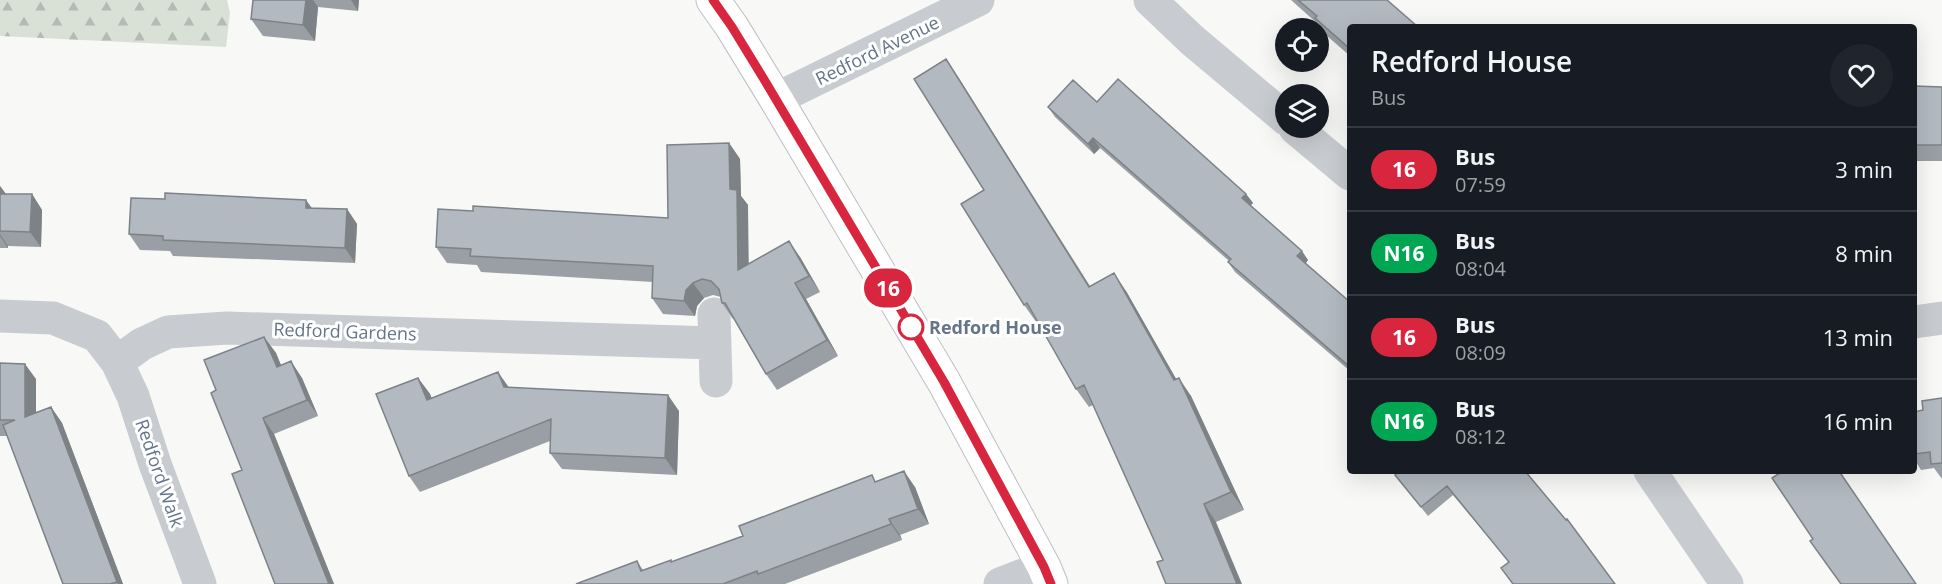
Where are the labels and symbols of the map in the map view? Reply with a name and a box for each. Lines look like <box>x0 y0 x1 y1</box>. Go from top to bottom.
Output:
street label: Redford Avenue <box>811 10 943 90</box>
line badge: 16 <box>861 268 915 308</box>
marker: Redford House <box>898 314 924 340</box>
place label: Redford House <box>929 315 1062 339</box>
street label: Redford Gardens <box>273 317 417 345</box>
street label: Redford Walk <box>130 416 190 531</box>

